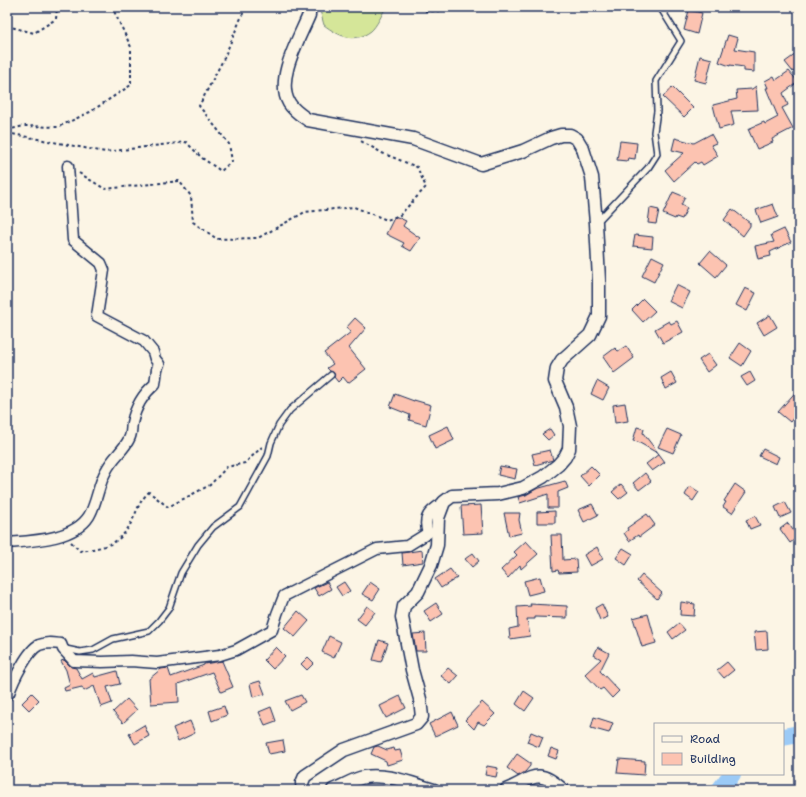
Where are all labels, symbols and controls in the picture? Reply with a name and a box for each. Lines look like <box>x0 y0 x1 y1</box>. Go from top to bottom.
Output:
legend <box>654 723 784 775</box>
text: Road <box>690 731 721 747</box>
text: Building <box>690 751 736 767</box>

